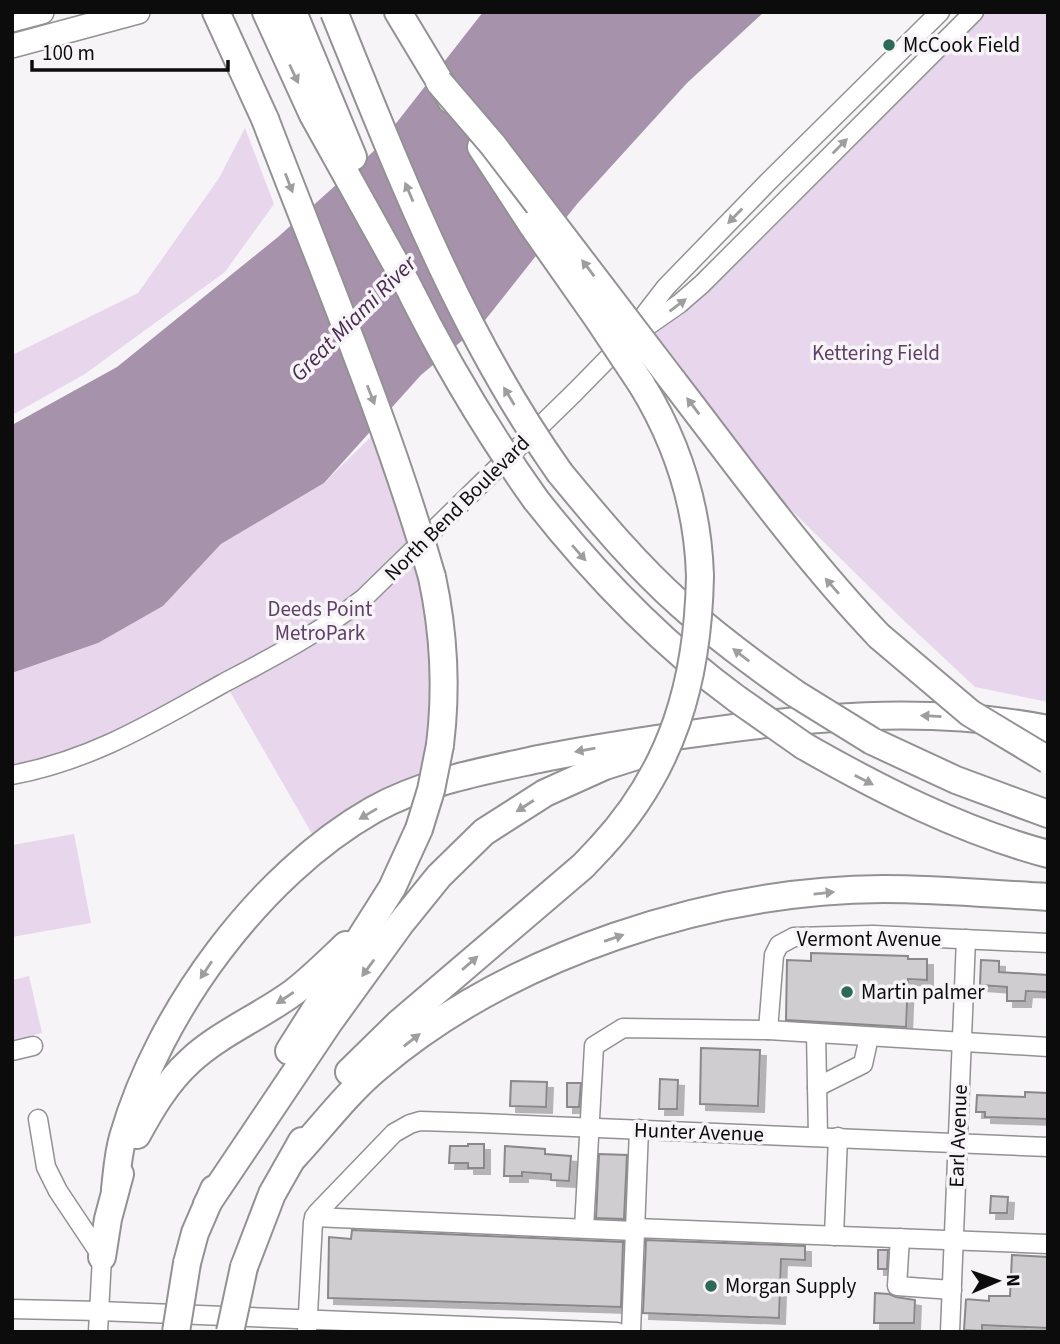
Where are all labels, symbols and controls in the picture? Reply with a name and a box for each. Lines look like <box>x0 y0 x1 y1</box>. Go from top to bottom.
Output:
scale bar <box>32 28 228 72</box>
place label: McCook Field <box>903 30 1020 60</box>
marker: McCook Field <box>881 37 897 53</box>
text: 100 m <box>42 38 95 68</box>
one-way arrow <box>289 64 300 84</box>
one-way arrow <box>831 138 848 154</box>
one-way arrow <box>284 173 295 194</box>
one-way arrow <box>403 181 414 202</box>
one-way arrow <box>727 207 743 224</box>
water label: Great Miami River <box>283 247 425 389</box>
one-way arrow <box>581 259 595 277</box>
one-way arrow <box>668 297 686 312</box>
park label: Kettering Field <box>812 338 940 368</box>
one-way arrow <box>366 385 377 406</box>
one-way arrow <box>502 386 515 405</box>
one-way arrow <box>686 397 700 415</box>
street label: North Bend Boulevard <box>378 429 536 587</box>
one-way arrow <box>571 544 587 562</box>
one-way arrow <box>824 577 840 595</box>
park label: Deeds Point MetroPark <box>268 594 372 648</box>
one-way arrow <box>732 647 750 662</box>
one-way arrow <box>920 710 942 721</box>
one-way arrow <box>574 745 596 756</box>
one-way arrow <box>854 774 874 785</box>
one-way arrow <box>516 799 535 812</box>
one-way arrow <box>359 807 378 820</box>
one-way arrow <box>813 887 835 898</box>
street label: Vermont Avenue <box>797 924 941 954</box>
one-way arrow <box>604 932 625 943</box>
one-way arrow <box>461 956 478 971</box>
one-way arrow <box>362 959 376 977</box>
one-way arrow <box>199 960 212 980</box>
place label: Martin palmer <box>861 977 985 1007</box>
marker: Martin palmer <box>839 984 855 1000</box>
one-way arrow <box>276 991 294 1005</box>
one-way arrow <box>402 1033 420 1048</box>
street label: Earl Avenue <box>941 1084 975 1188</box>
street label: Hunter Avenue <box>633 1115 765 1149</box>
north arrow <box>962 1246 1032 1316</box>
place label: Morgan Supply <box>725 1271 857 1301</box>
text: N <box>999 1274 1026 1287</box>
marker: Morgan Supply <box>703 1278 719 1294</box>

